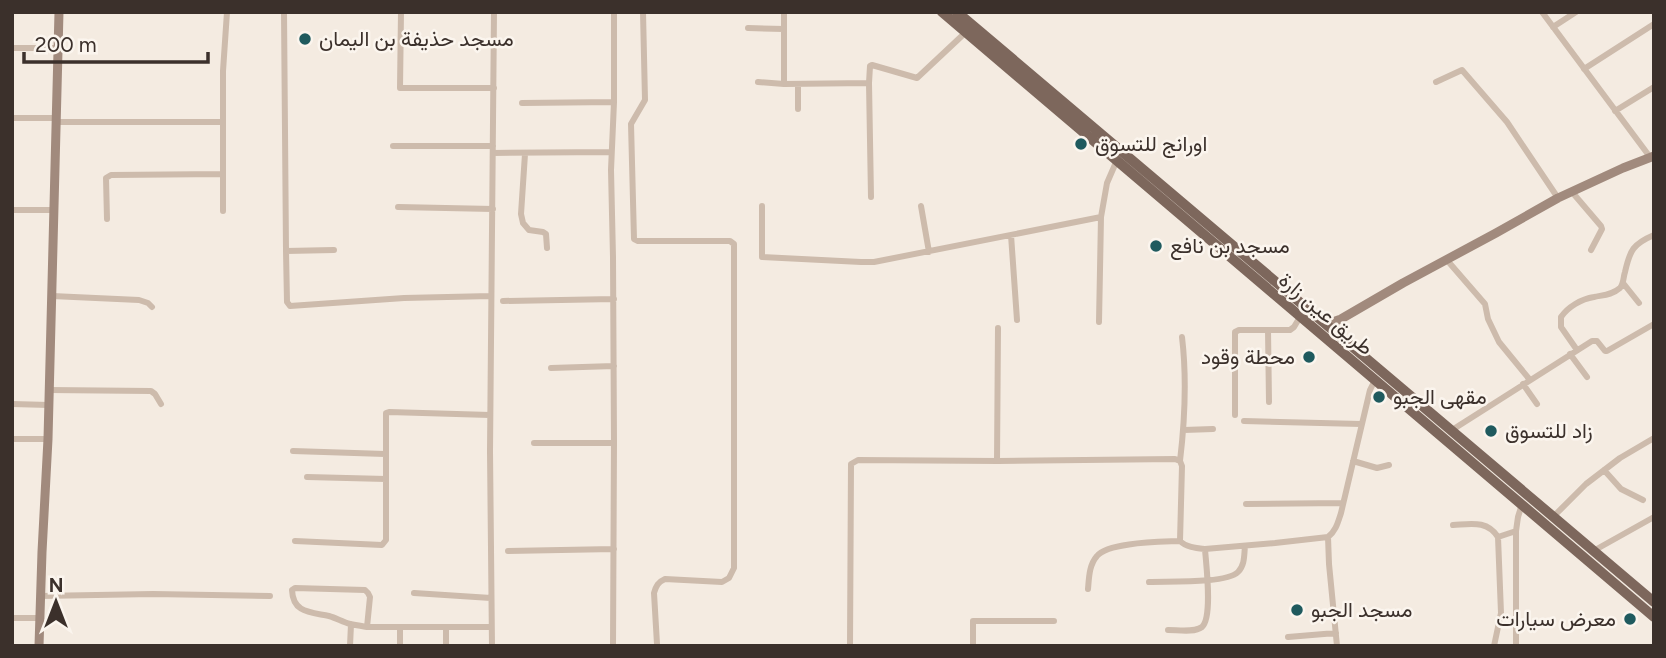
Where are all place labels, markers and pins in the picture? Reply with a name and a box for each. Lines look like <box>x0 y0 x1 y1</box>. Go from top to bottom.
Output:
place label: مسجد حذيفة بن اليمان <box>319 26 514 51</box>
marker: مسجد حذيفة بن اليمان <box>297 31 313 47</box>
place label: اورانج للتسوق <box>1095 131 1207 158</box>
marker: اورانج للتسوق <box>1073 136 1089 152</box>
place label: مسجد بن نافع <box>1170 233 1290 260</box>
marker: مسجد بن نافع <box>1148 238 1164 254</box>
place label: محطة وقود <box>1201 344 1295 370</box>
marker: محطة وقود <box>1301 349 1317 365</box>
place label: مقهى الجبو <box>1393 384 1487 410</box>
marker: مقهى الجبو <box>1371 389 1387 405</box>
place label: زاد للتسوق <box>1505 418 1593 444</box>
marker: زاد للتسوق <box>1483 423 1499 439</box>
place label: مسجد الجبو <box>1311 597 1412 623</box>
marker: مسجد الجبو <box>1289 602 1305 618</box>
place label: معرض سيارات <box>1496 606 1616 632</box>
marker: معرض سيارات <box>1622 611 1638 627</box>

